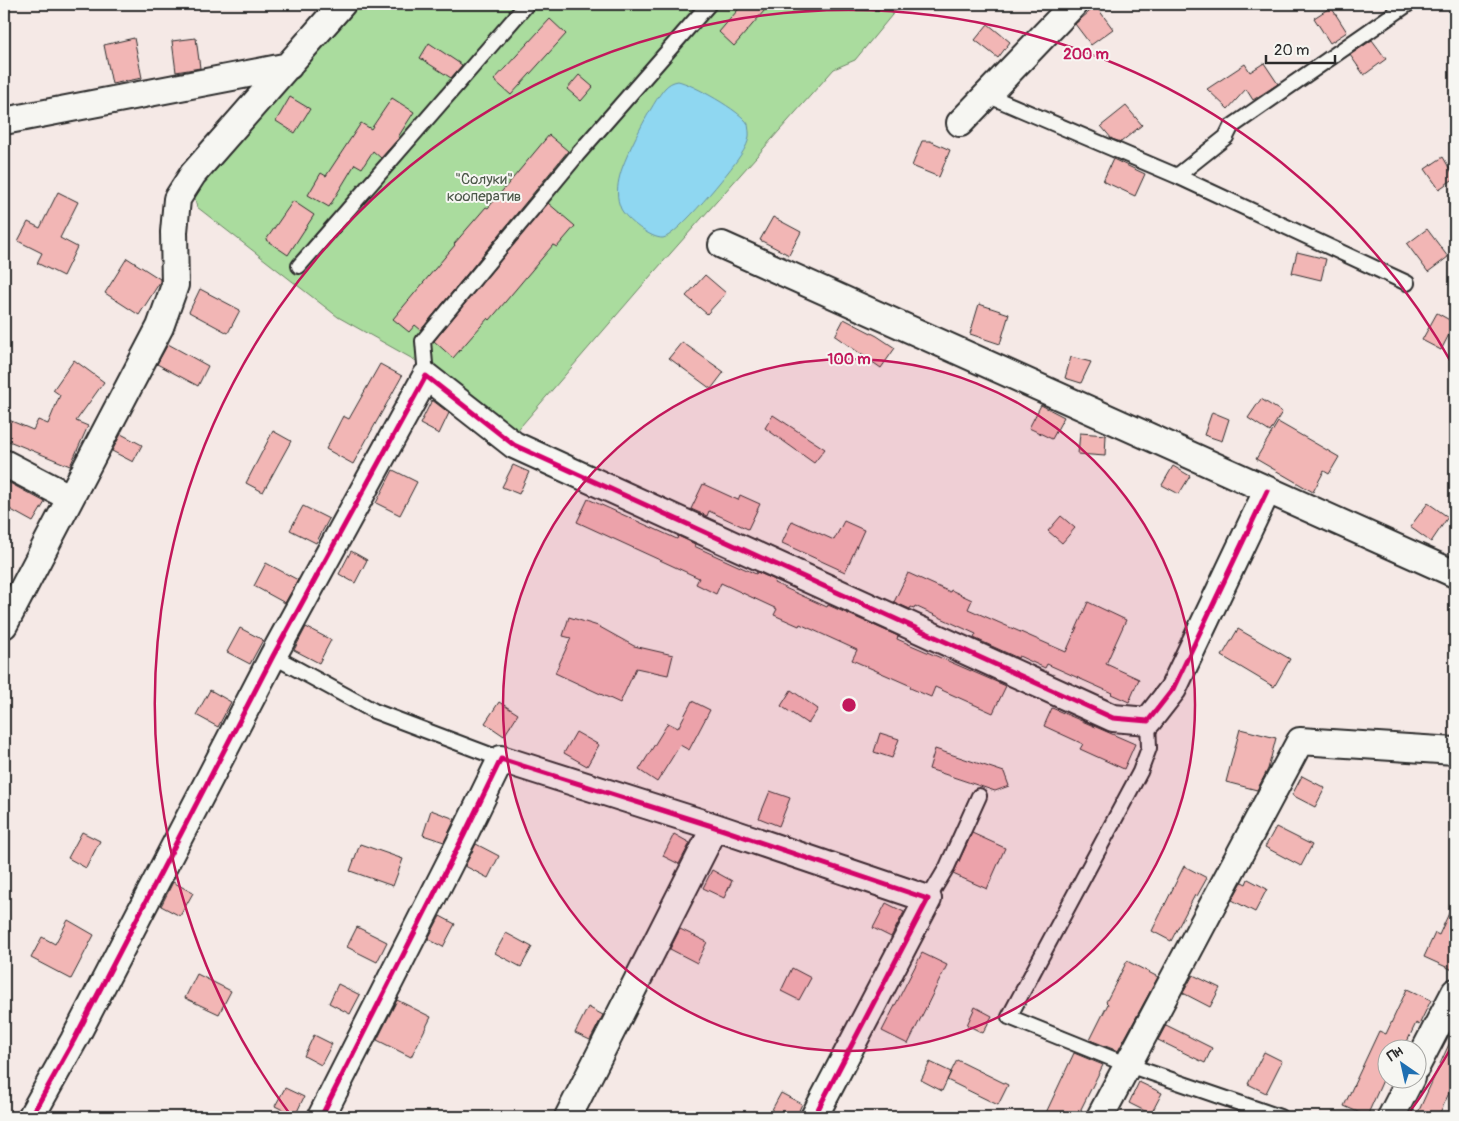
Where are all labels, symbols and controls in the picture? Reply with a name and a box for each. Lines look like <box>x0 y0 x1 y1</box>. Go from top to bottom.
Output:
scale bar <box>1266 32 1335 64</box>
text: 20 m <box>1274 41 1309 60</box>
text: 200 m <box>1063 45 1109 64</box>
park label: "Солуки" кооператив <box>447 170 521 206</box>
text: 100 m <box>828 350 870 369</box>
centre of rings <box>840 696 858 714</box>
north arrow <box>1376 1038 1426 1088</box>
text: Пн <box>1384 1042 1406 1065</box>

